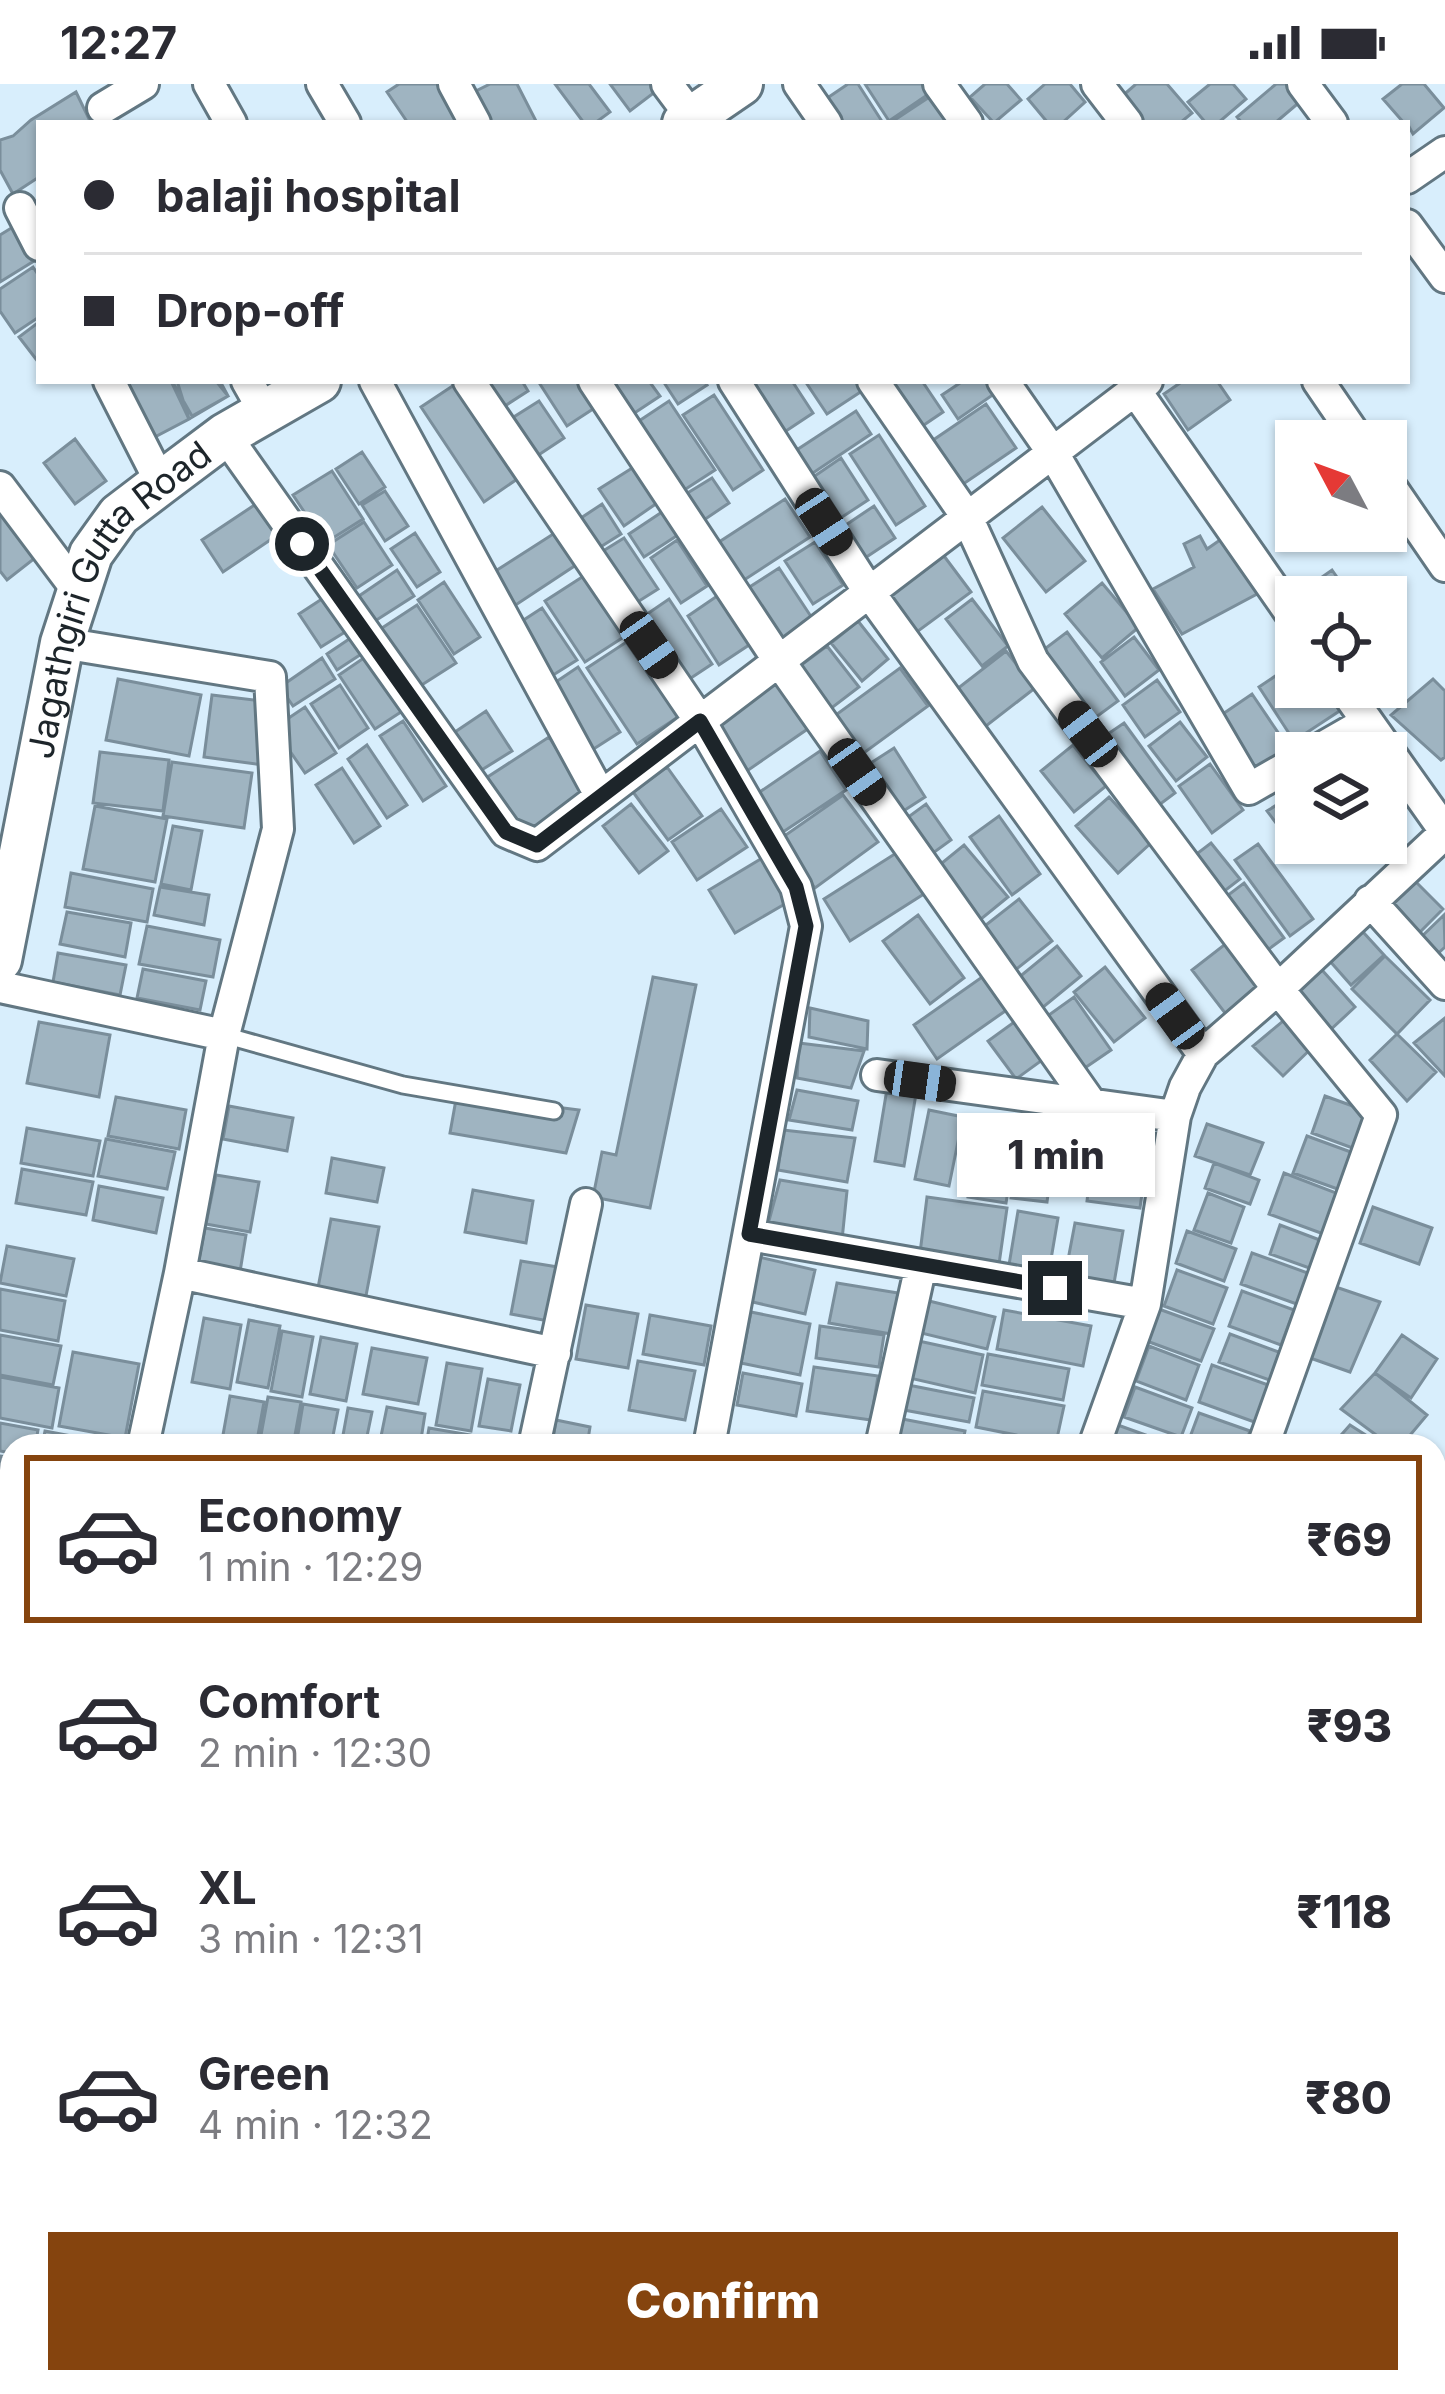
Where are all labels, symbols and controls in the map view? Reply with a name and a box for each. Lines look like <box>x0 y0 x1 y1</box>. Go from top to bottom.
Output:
text: 12:27 <box>60 15 177 70</box>
text: balaji hospital <box>156 168 461 223</box>
text: Drop-off <box>156 283 344 338</box>
north arrow <box>1275 420 1407 552</box>
map controls <box>1275 420 1407 864</box>
street label: Jagathgiri Gutta Road <box>18 431 220 762</box>
car <box>789 482 859 562</box>
route start <box>275 517 329 571</box>
button: locate <box>1275 576 1407 708</box>
car <box>614 605 684 685</box>
car <box>1052 694 1124 774</box>
car <box>822 732 892 812</box>
button: layers <box>1275 732 1407 864</box>
car <box>1139 976 1211 1056</box>
car <box>882 1058 958 1104</box>
callout: 1 min <box>956 1114 1154 1198</box>
text: 1 min <box>1007 1131 1105 1178</box>
route end <box>1028 1261 1082 1315</box>
icon: car <box>54 1485 162 1593</box>
text: Economy <box>198 1488 402 1543</box>
text: ₹69 <box>1306 1512 1392 1567</box>
text: 1 min · 12:29 <box>198 1543 424 1590</box>
icon: car <box>54 1671 162 1779</box>
text: Comfort <box>198 1674 380 1729</box>
text: ₹93 <box>1306 1698 1392 1753</box>
text: 2 min · 12:30 <box>198 1729 432 1776</box>
icon: car <box>54 1857 162 1965</box>
text: XL <box>198 1860 257 1915</box>
text: ₹118 <box>1296 1884 1392 1939</box>
text: 3 min · 12:31 <box>198 1915 424 1962</box>
icon: car <box>54 2043 162 2151</box>
text: Green <box>198 2046 331 2101</box>
text: ₹80 <box>1305 2070 1392 2125</box>
text: 4 min · 12:32 <box>198 2101 433 2148</box>
button: Confirm <box>48 2232 1398 2370</box>

